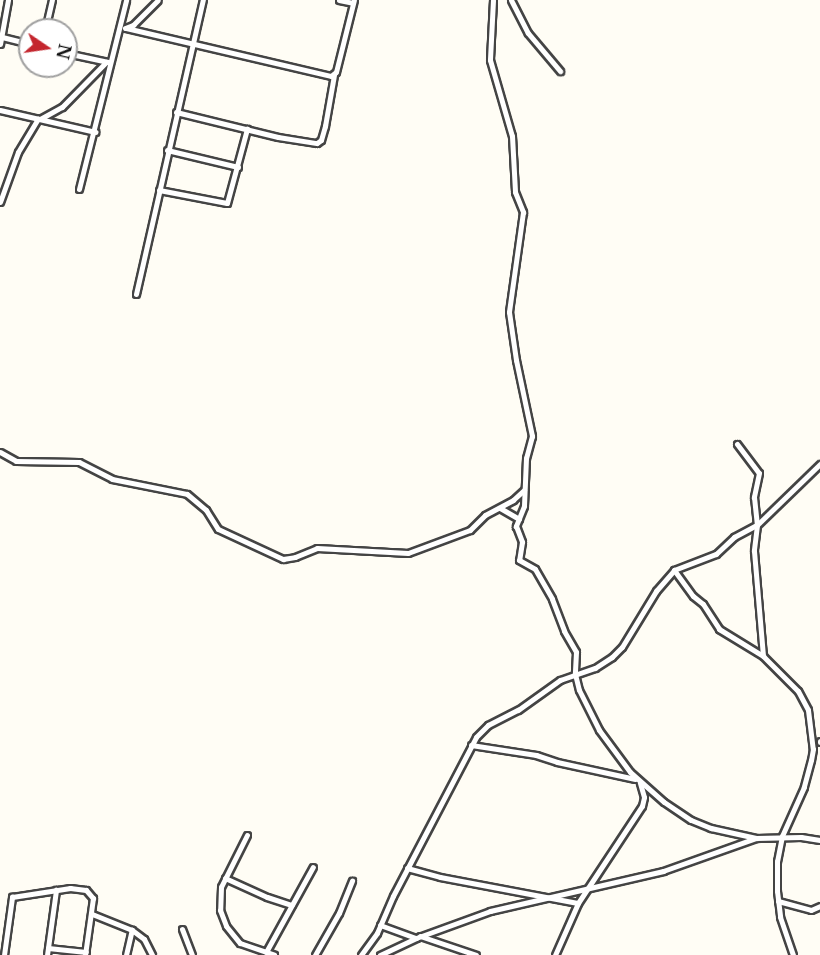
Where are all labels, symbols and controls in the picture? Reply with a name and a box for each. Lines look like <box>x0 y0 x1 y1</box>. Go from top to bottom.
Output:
north arrow <box>18 18 78 78</box>
text: N <box>52 42 75 61</box>

